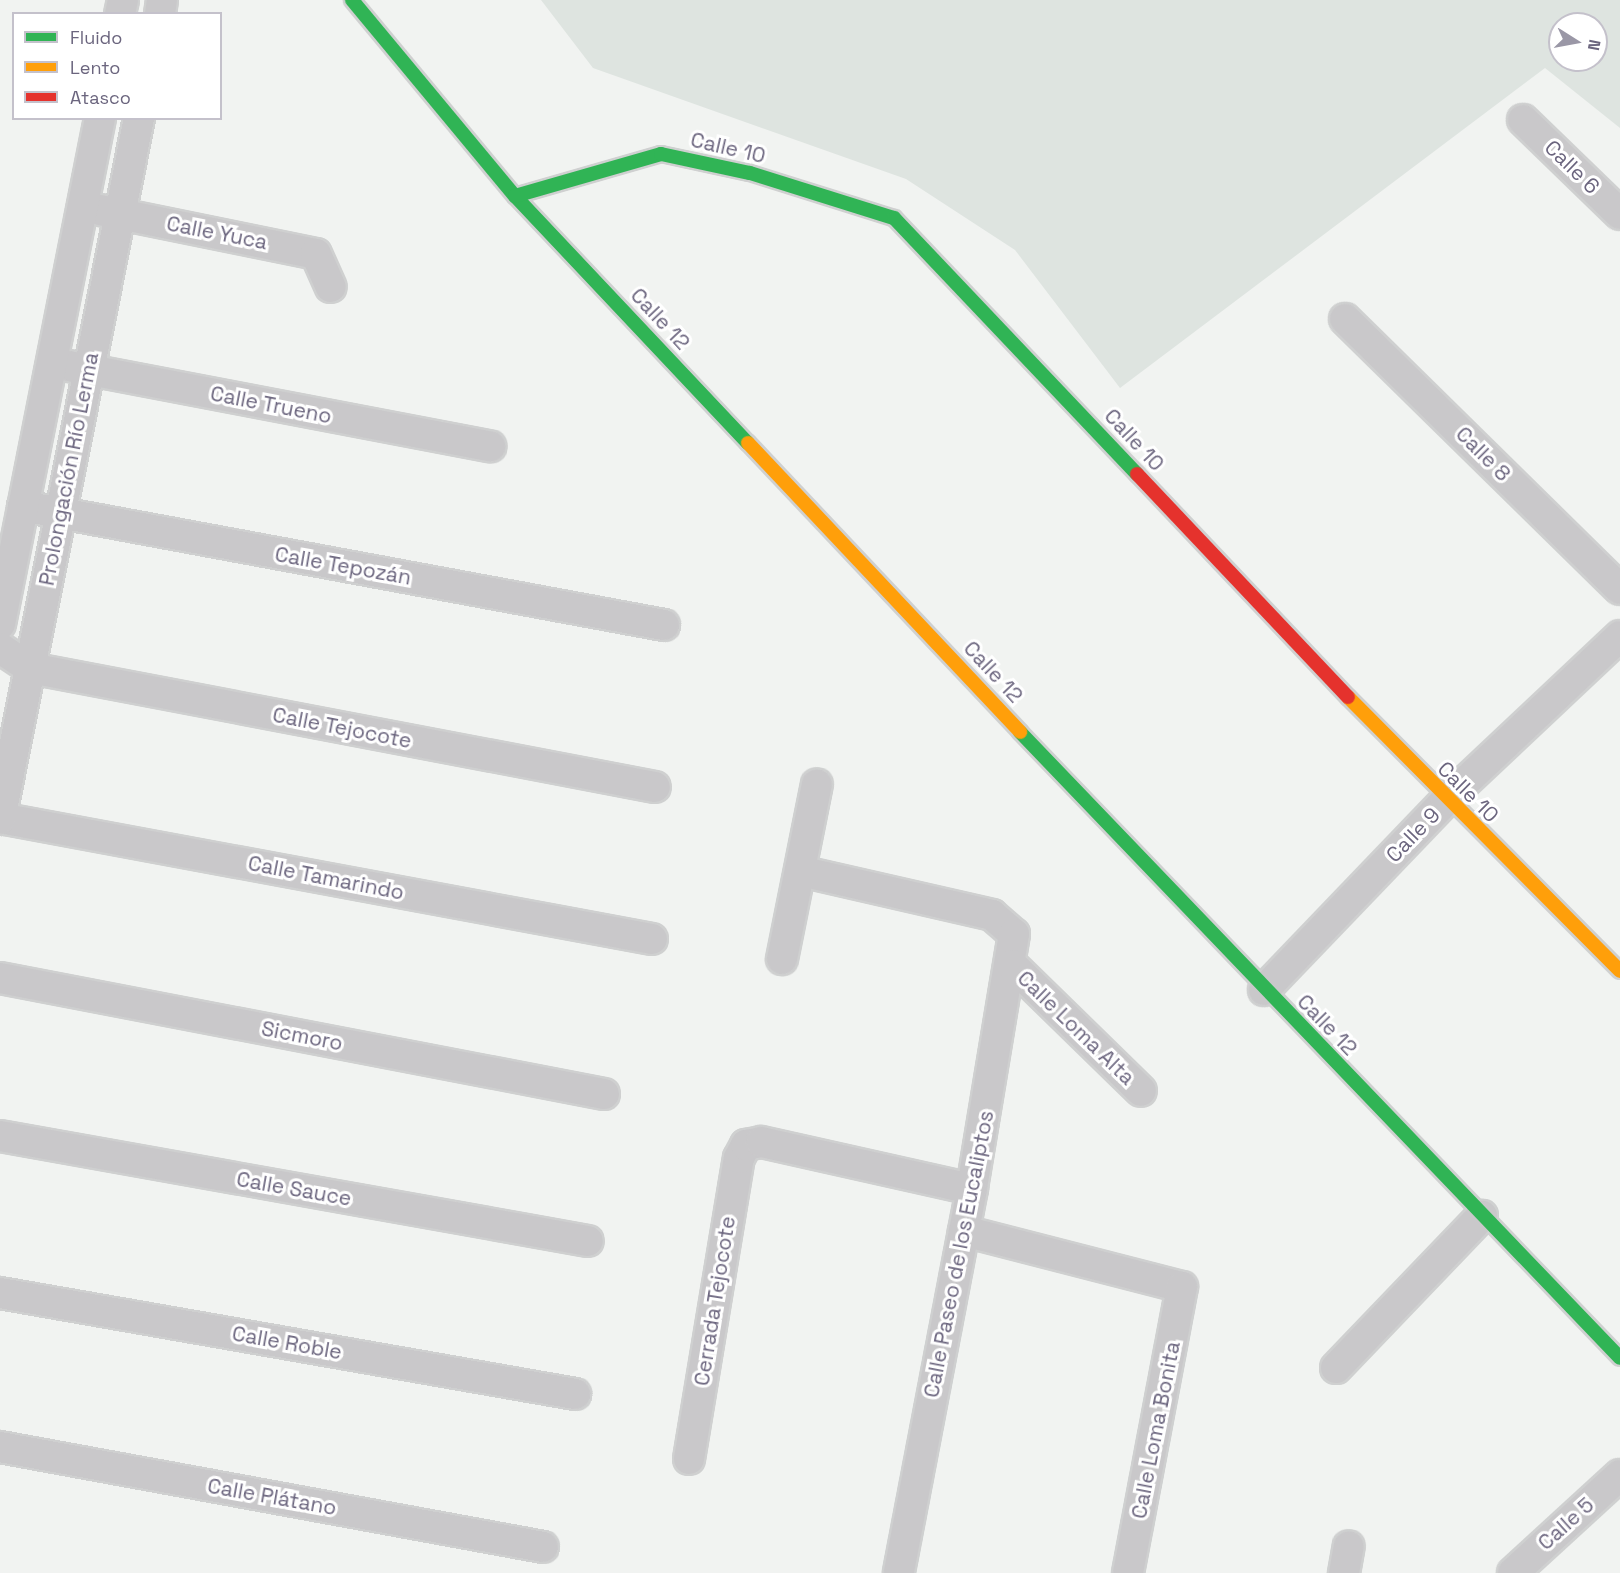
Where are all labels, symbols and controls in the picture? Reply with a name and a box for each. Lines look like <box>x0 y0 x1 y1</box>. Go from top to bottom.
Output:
legend <box>12 12 222 120</box>
north arrow <box>1548 12 1608 72</box>
text: Fluido <box>70 26 122 49</box>
text: N <box>1583 38 1606 52</box>
text: Lento <box>70 56 120 79</box>
text: Atasco <box>70 86 131 109</box>
street label: Calle 10 <box>688 127 768 169</box>
street label: Calle 6 <box>1539 135 1605 199</box>
street label: Calle Yuca <box>164 211 270 255</box>
street label: Calle 12 <box>625 283 695 355</box>
street label: Prolongación Río Lerma <box>34 350 104 588</box>
street label: Calle Trueno <box>208 381 334 429</box>
street label: Calle 10 <box>1099 404 1169 476</box>
street label: Calle 8 <box>1450 421 1516 487</box>
street label: Calle Tepozán <box>273 542 413 590</box>
street label: Calle 12 <box>958 636 1028 708</box>
street label: Calle Tejocote <box>270 702 414 754</box>
street label: Calle 10 <box>1432 756 1504 828</box>
street label: Calle 9 <box>1381 802 1445 868</box>
street label: Calle Tamarindo <box>246 850 406 906</box>
street label: Calle Loma Alta <box>1012 966 1140 1090</box>
street label: Calle 12 <box>1292 989 1362 1061</box>
street label: Sicmoro <box>259 1016 345 1056</box>
street label: Calle Paseo de los Eucaliptos <box>919 1108 999 1400</box>
street label: Calle Sauce <box>235 1167 353 1211</box>
street label: Cerrada Tejocote <box>689 1214 741 1388</box>
street label: Calle Roble <box>230 1321 344 1365</box>
street label: Calle Loma Bonita <box>1126 1339 1186 1521</box>
street label: Calle Plátano <box>206 1473 338 1521</box>
street label: Calle 5 <box>1533 1492 1599 1556</box>

